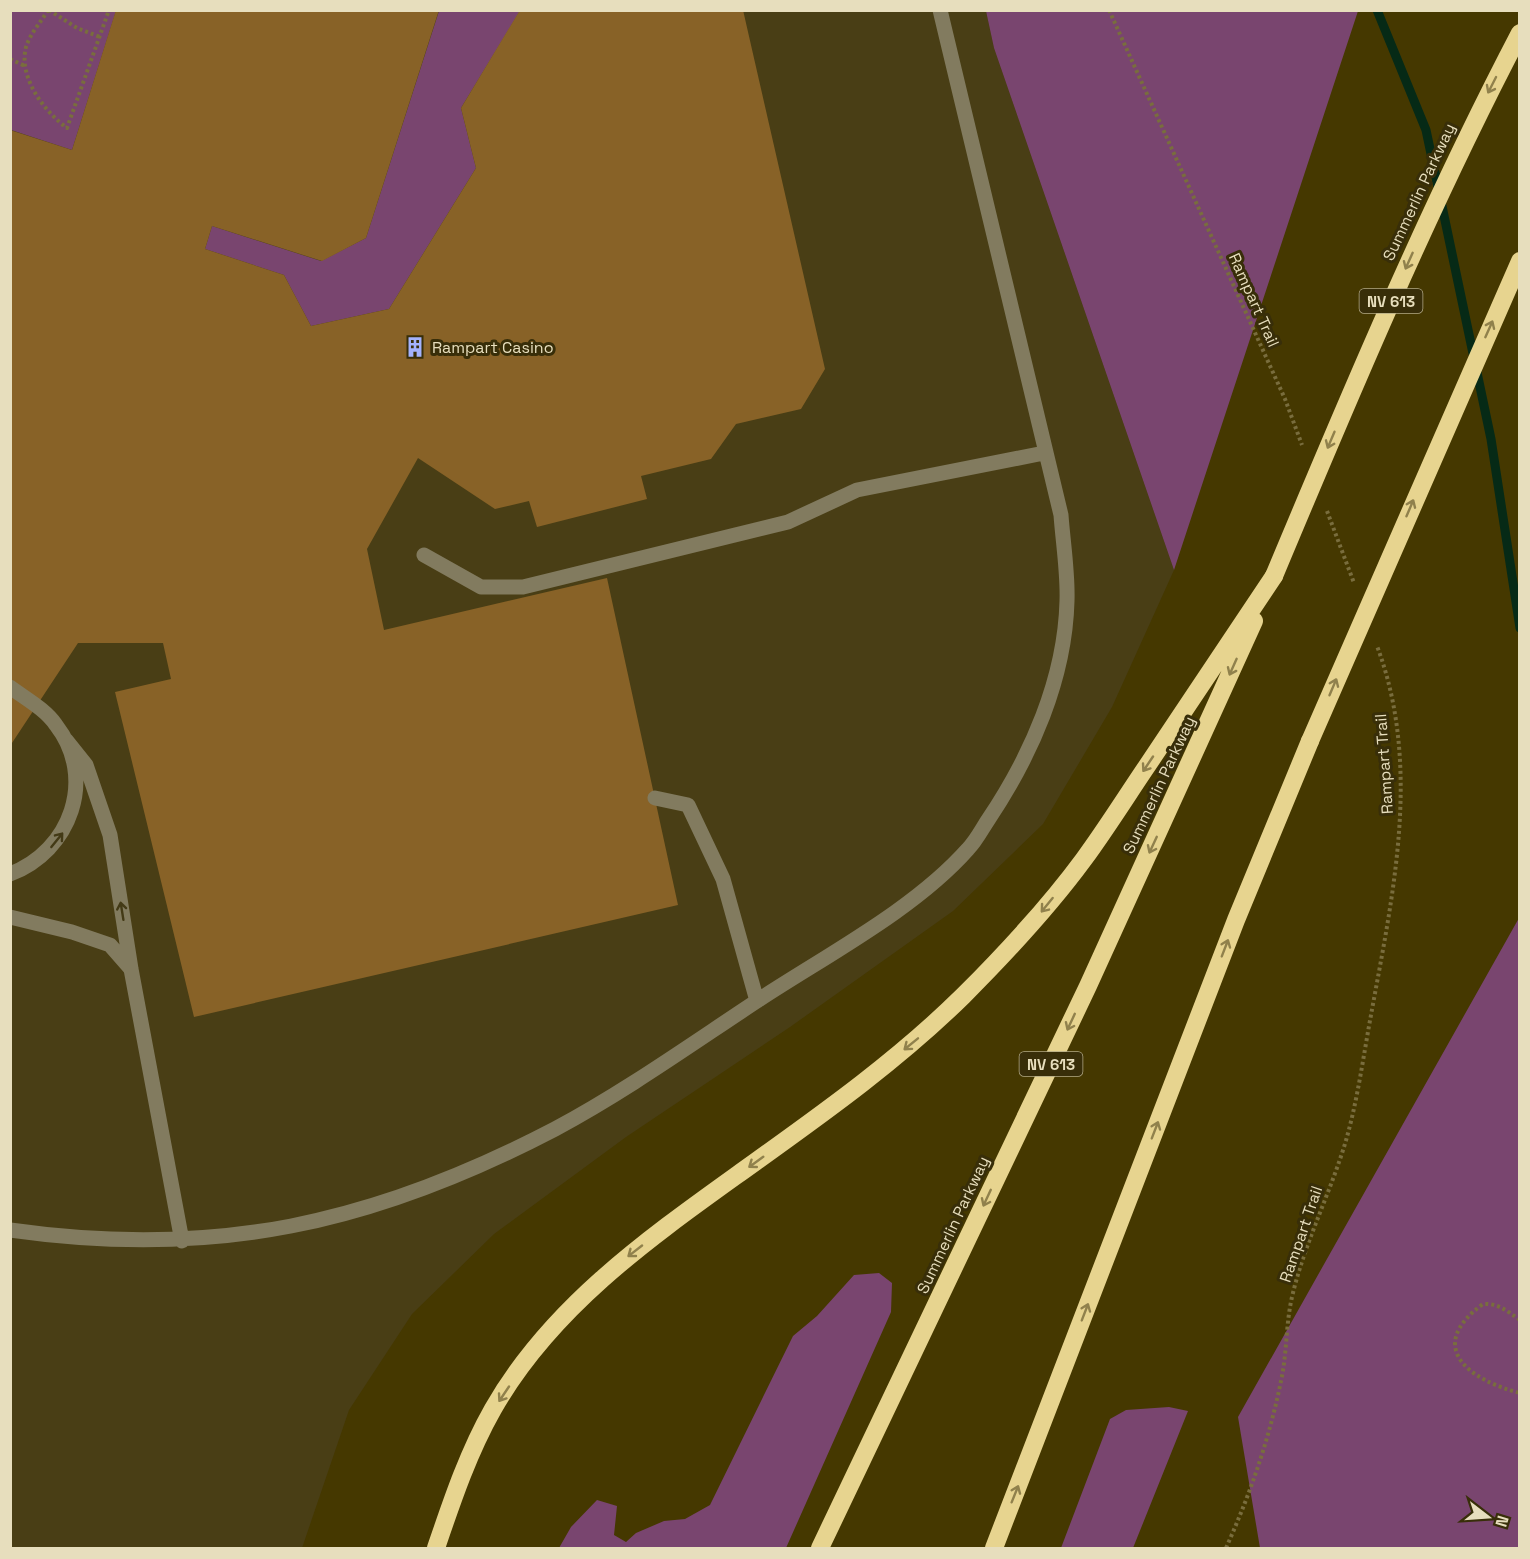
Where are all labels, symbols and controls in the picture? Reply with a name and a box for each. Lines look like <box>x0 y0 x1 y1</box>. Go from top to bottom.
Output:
one-way arrow <box>1486 75 1498 93</box>
street label: Summerlin Parkway <box>1378 120 1460 264</box>
street label: Rampart Trail <box>1224 250 1284 350</box>
one-way arrow <box>1403 251 1414 269</box>
road number: NV 613 <box>1360 289 1422 313</box>
one-way arrow <box>1483 321 1495 339</box>
building icon: Rampart Casino <box>403 335 427 359</box>
place label: Rampart Casino <box>432 337 554 358</box>
one-way arrow <box>1325 430 1336 448</box>
one-way arrow <box>1406 499 1417 517</box>
one-way arrow <box>1227 658 1239 676</box>
one-way arrow <box>1328 678 1339 697</box>
street label: Summerlin Parkway <box>1118 713 1200 857</box>
street label: Rampart Trail <box>1370 713 1398 815</box>
one-way arrow <box>1142 755 1154 771</box>
one-way arrow <box>50 833 63 849</box>
one-way arrow <box>1147 835 1158 854</box>
one-way arrow <box>1041 896 1054 912</box>
one-way arrow <box>116 901 127 921</box>
one-way arrow <box>1220 939 1231 958</box>
one-way arrow <box>1065 1013 1077 1031</box>
one-way arrow <box>903 1037 919 1050</box>
road number: NV 613 <box>1020 1052 1082 1076</box>
one-way arrow <box>1150 1121 1161 1140</box>
street label: Summerlin Parkway <box>912 1153 994 1297</box>
one-way arrow <box>748 1155 764 1168</box>
street label: Rampart Trail <box>1275 1183 1327 1285</box>
one-way arrow <box>981 1189 993 1207</box>
one-way arrow <box>627 1244 643 1257</box>
one-way arrow <box>1081 1303 1092 1322</box>
one-way arrow <box>497 1385 510 1402</box>
one-way arrow <box>1010 1485 1021 1504</box>
north arrow <box>1458 1487 1518 1547</box>
text: N <box>1490 1513 1513 1529</box>

